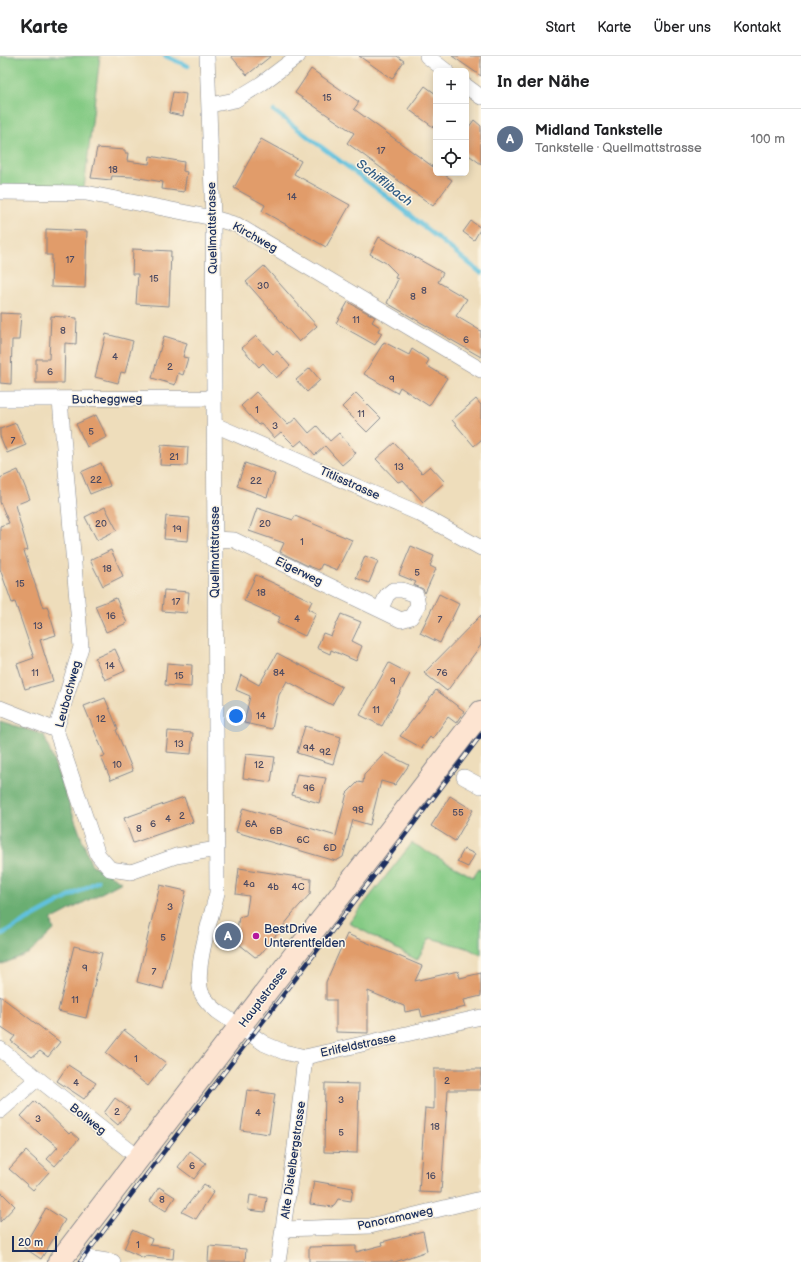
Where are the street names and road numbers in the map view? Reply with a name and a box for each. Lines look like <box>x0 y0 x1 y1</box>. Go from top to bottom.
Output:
street label: Quellmattstrasse <box>204 182 221 274</box>
street label: Kirchweg <box>229 219 280 256</box>
street label: Bucheggweg <box>71 391 143 408</box>
street label: Titlisstrasse <box>317 464 382 503</box>
street label: Quellmattstrasse <box>208 506 223 598</box>
street label: Eigerweg <box>273 554 325 589</box>
street label: Leubachweg <box>52 659 85 729</box>
street label: Hauptstrasse <box>236 964 291 1031</box>
street label: Erlifeldstrasse <box>319 1030 397 1061</box>
street label: Bollweg <box>66 1100 109 1138</box>
street label: Alte Distelbergstrasse <box>278 1100 309 1220</box>
street label: Panoramaweg <box>356 1203 434 1234</box>

